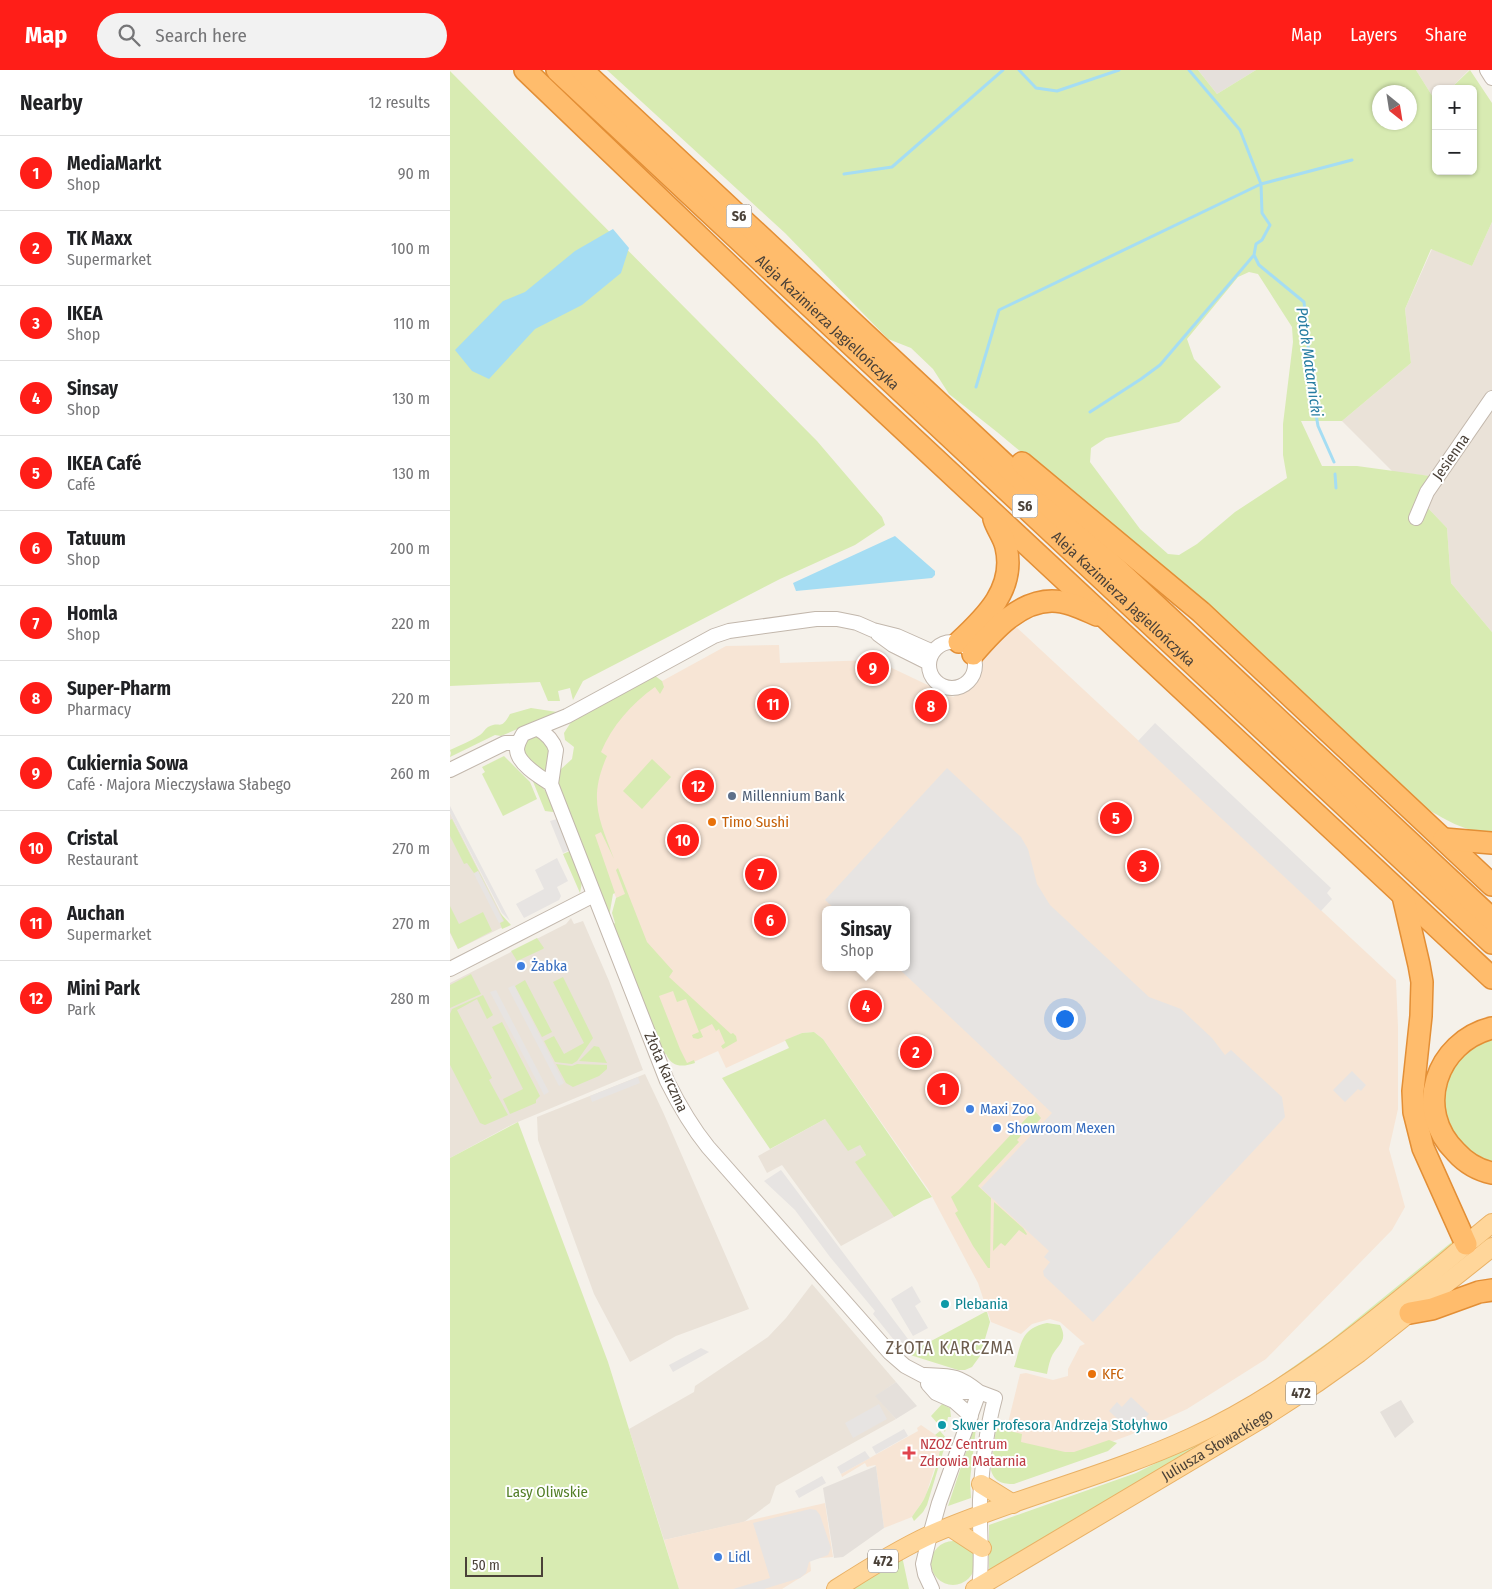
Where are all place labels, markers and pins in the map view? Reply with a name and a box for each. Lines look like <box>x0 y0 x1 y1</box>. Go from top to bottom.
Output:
pin: 9 <box>857 649 889 687</box>
pin: 11 <box>757 685 789 723</box>
pin: 8 <box>915 687 947 725</box>
pin: 12 <box>682 767 714 805</box>
place label: Millennium Bank <box>742 787 845 805</box>
marker: Millennium Bank <box>726 790 738 802</box>
pin: 5 <box>1100 799 1132 837</box>
place label: Timo Sushi <box>722 813 789 831</box>
marker: Timo Sushi <box>706 816 718 828</box>
pin: 10 <box>667 821 699 859</box>
pin: 3 <box>1127 847 1159 885</box>
pin: 7 <box>745 855 777 893</box>
pin: 6 <box>754 901 786 939</box>
place label: Żabka <box>531 957 567 975</box>
marker: Żabka <box>515 960 527 972</box>
pin: 4 <box>850 987 882 1025</box>
pin: 2 <box>900 1033 932 1071</box>
pin: 1 <box>927 1070 959 1108</box>
place label: Maxi Zoo <box>980 1100 1035 1118</box>
marker: Maxi Zoo <box>964 1103 976 1115</box>
place label: Showroom Mexen <box>1007 1119 1115 1137</box>
marker: Showroom Mexen <box>991 1122 1003 1134</box>
place label: Plebania <box>955 1295 1008 1313</box>
marker: Plebania <box>939 1298 951 1310</box>
place label: KFC <box>1102 1365 1124 1383</box>
marker: KFC <box>1086 1368 1098 1380</box>
place label: Skwer Profesora Andrzeja Stołyhwo <box>952 1416 1168 1434</box>
marker: Skwer Profesora Andrzeja Stołyhwo <box>936 1419 948 1431</box>
place label: NZOZ Centrum Zdrowia Matarnia <box>920 1435 1026 1470</box>
marker: NZOZ Centrum Zdrowia Matarnia <box>902 1446 916 1460</box>
place label: Lidl <box>728 1548 750 1566</box>
marker: Lidl <box>712 1551 724 1563</box>

